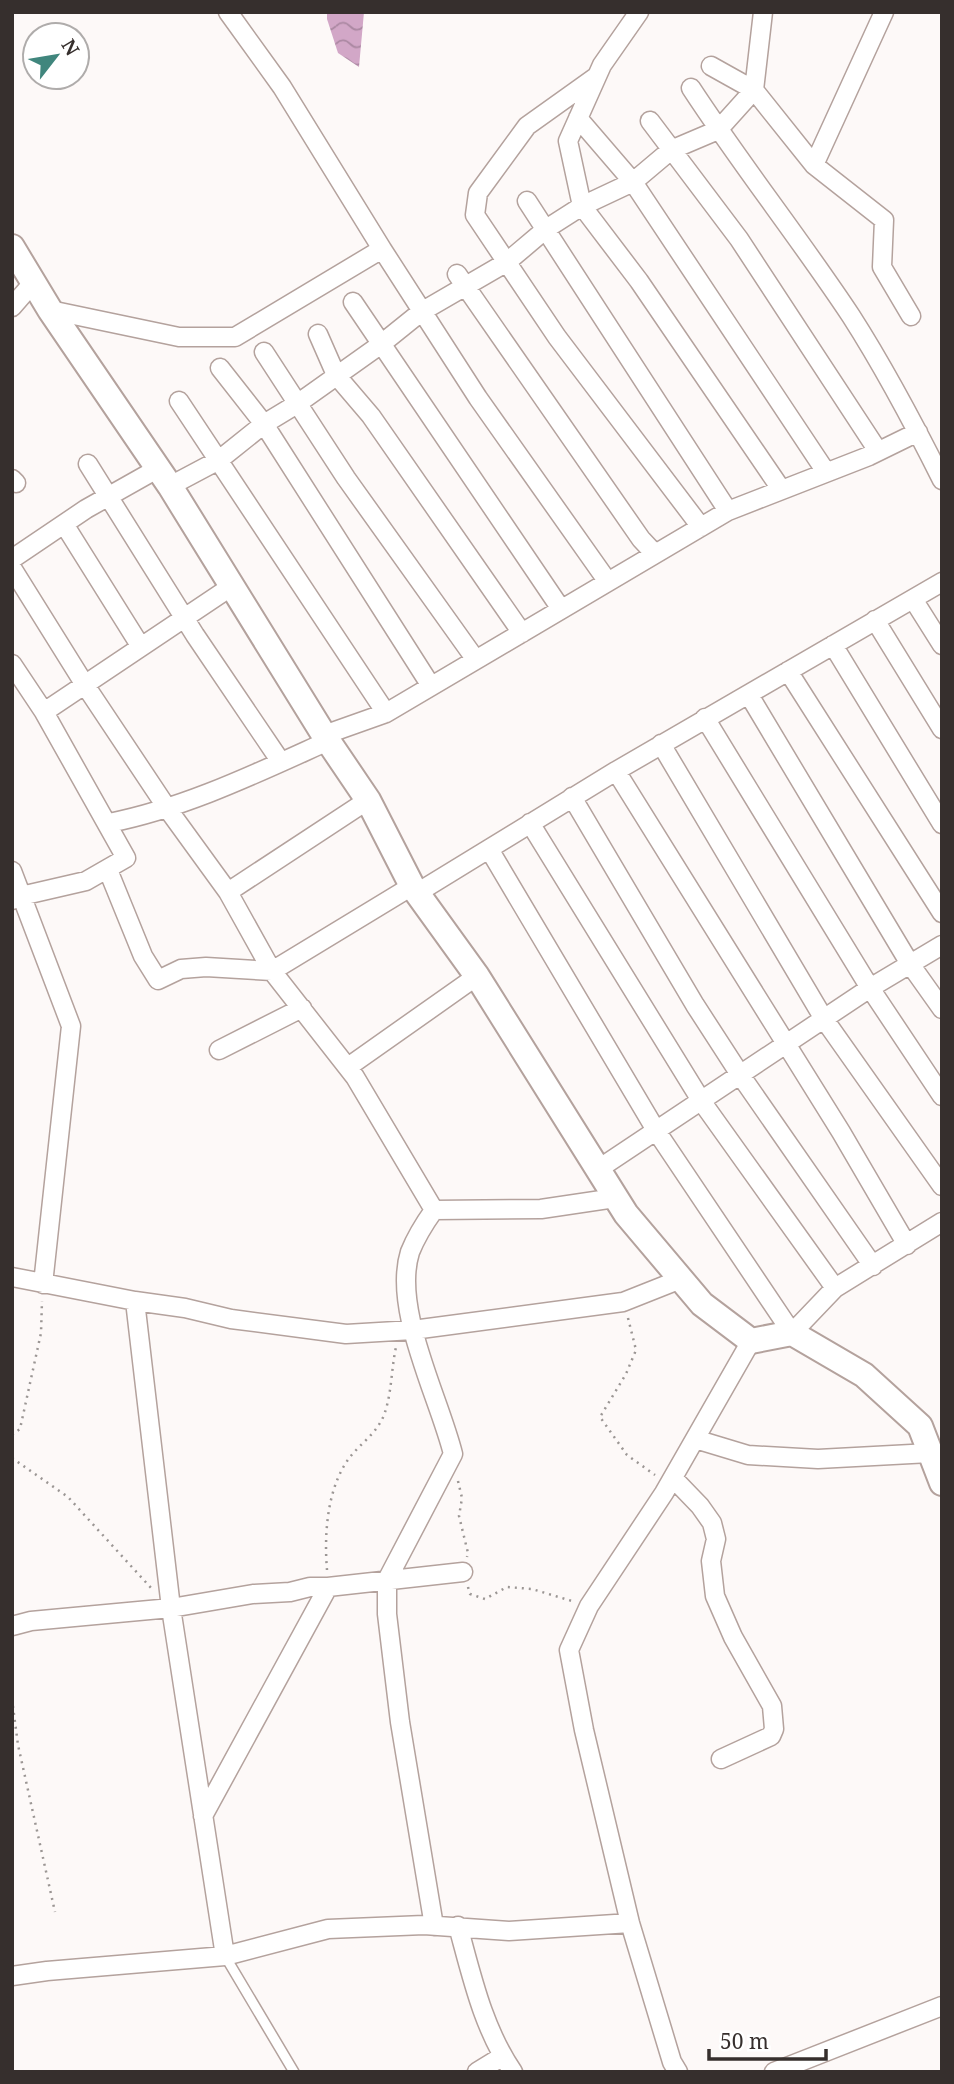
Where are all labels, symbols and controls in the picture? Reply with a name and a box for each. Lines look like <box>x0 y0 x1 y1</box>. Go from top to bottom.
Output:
north arrow <box>21 21 91 91</box>
text: N <box>56 34 86 60</box>
scale bar <box>709 2018 826 2062</box>
text: 50 m <box>720 2027 769 2055</box>

